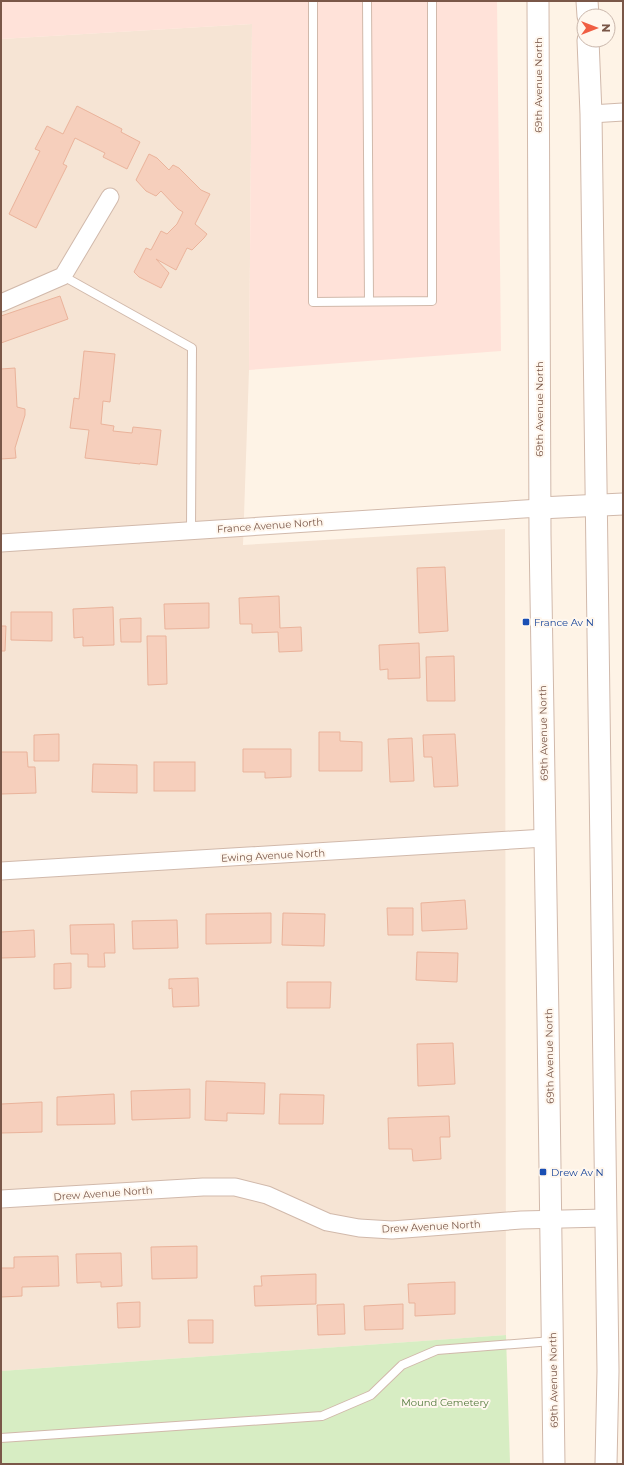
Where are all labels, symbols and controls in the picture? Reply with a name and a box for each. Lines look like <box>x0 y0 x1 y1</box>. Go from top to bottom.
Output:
north arrow <box>576 8 616 48</box>
text: N <box>599 24 613 32</box>
street label: 69th Avenue North <box>532 37 545 133</box>
street label: 69th Avenue North <box>533 361 546 457</box>
street label: France Avenue North <box>216 515 324 536</box>
place label: France Av N <box>534 616 594 629</box>
marker: France Av N <box>521 617 531 627</box>
street label: 69th Avenue North <box>536 685 551 781</box>
street label: Ewing Avenue North <box>221 846 325 865</box>
street label: 69th Avenue North <box>542 1008 557 1104</box>
place label: Drew Av N <box>551 1166 604 1179</box>
marker: Drew Av N <box>538 1167 548 1177</box>
street label: Drew Avenue North <box>53 1184 153 1203</box>
street label: Drew Avenue North <box>381 1217 481 1236</box>
street label: 69th Avenue North <box>546 1332 561 1428</box>
park label: Mound Cemetery <box>401 1396 489 1409</box>

